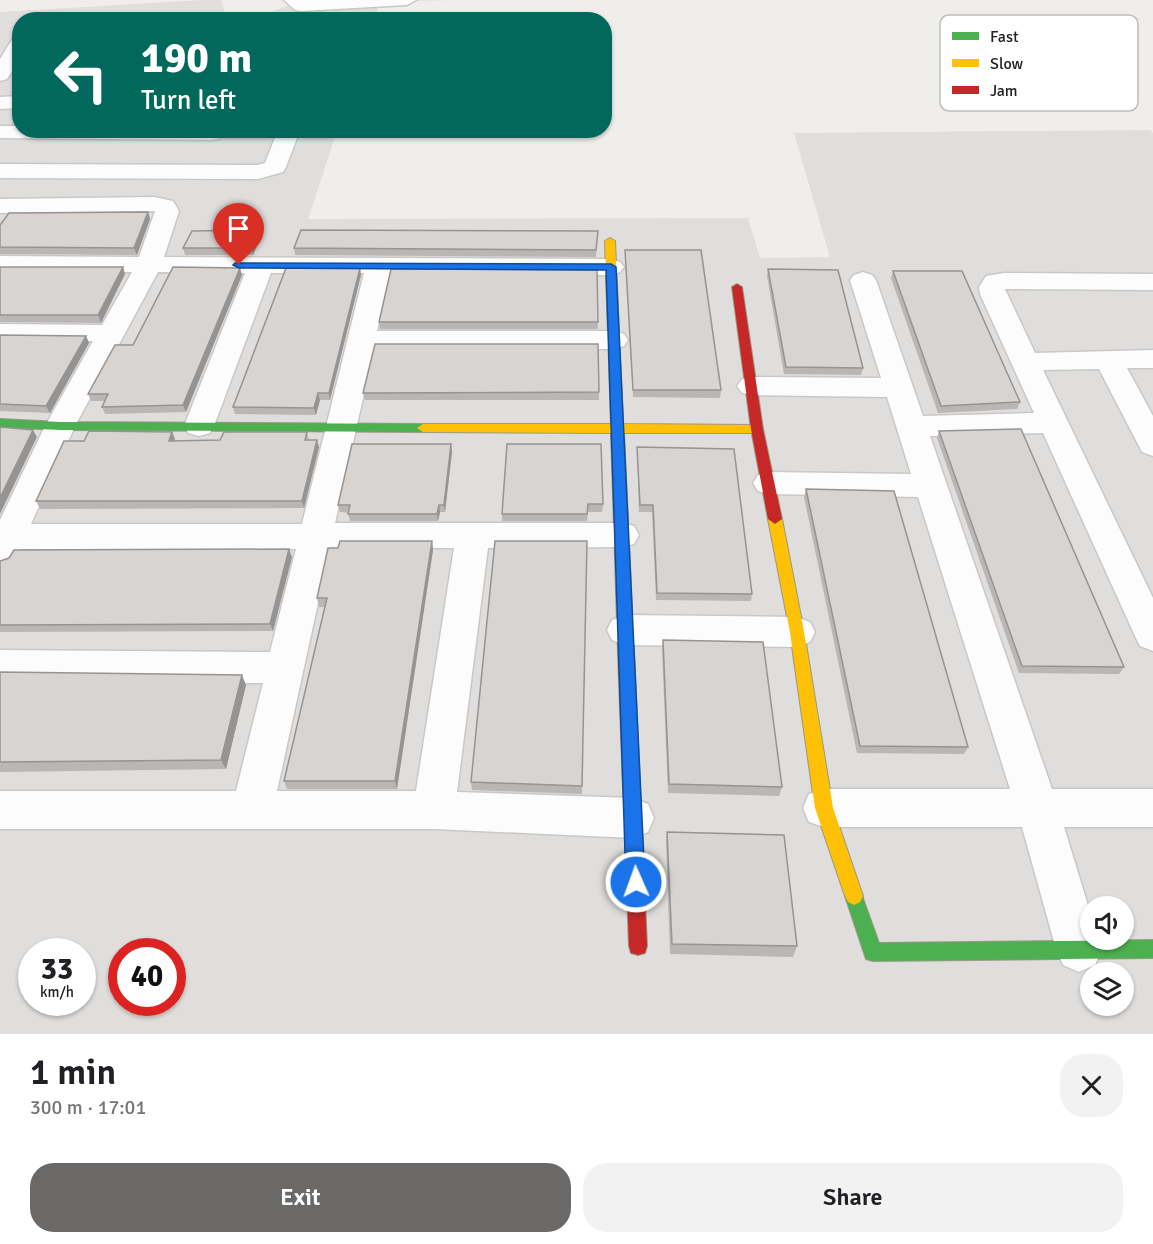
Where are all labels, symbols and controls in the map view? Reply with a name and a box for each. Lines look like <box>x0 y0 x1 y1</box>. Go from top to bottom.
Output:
legend <box>940 15 1138 111</box>
text: Fast <box>990 27 1019 47</box>
text: 190 m <box>141 33 252 84</box>
icon: left <box>42 36 120 114</box>
text: Slow <box>990 54 1024 74</box>
text: Jam <box>990 81 1018 101</box>
text: Turn left <box>141 84 236 117</box>
pin <box>213 203 264 265</box>
icon: arrive <box>222 212 255 245</box>
position arrow <box>604 850 668 914</box>
map controls <box>1080 896 1134 1016</box>
button: sound <box>1080 896 1134 950</box>
speed limit sign: 40 <box>108 938 186 1016</box>
text: 33 <box>41 951 73 988</box>
button: layers <box>1080 962 1134 1016</box>
text: km/h <box>40 983 74 1001</box>
text: 1 min <box>30 1050 116 1095</box>
button: close <box>1060 1054 1123 1117</box>
text: 300 m · 17:01 <box>30 1095 146 1120</box>
button: Exit <box>30 1163 571 1232</box>
button: Share <box>583 1163 1123 1232</box>

